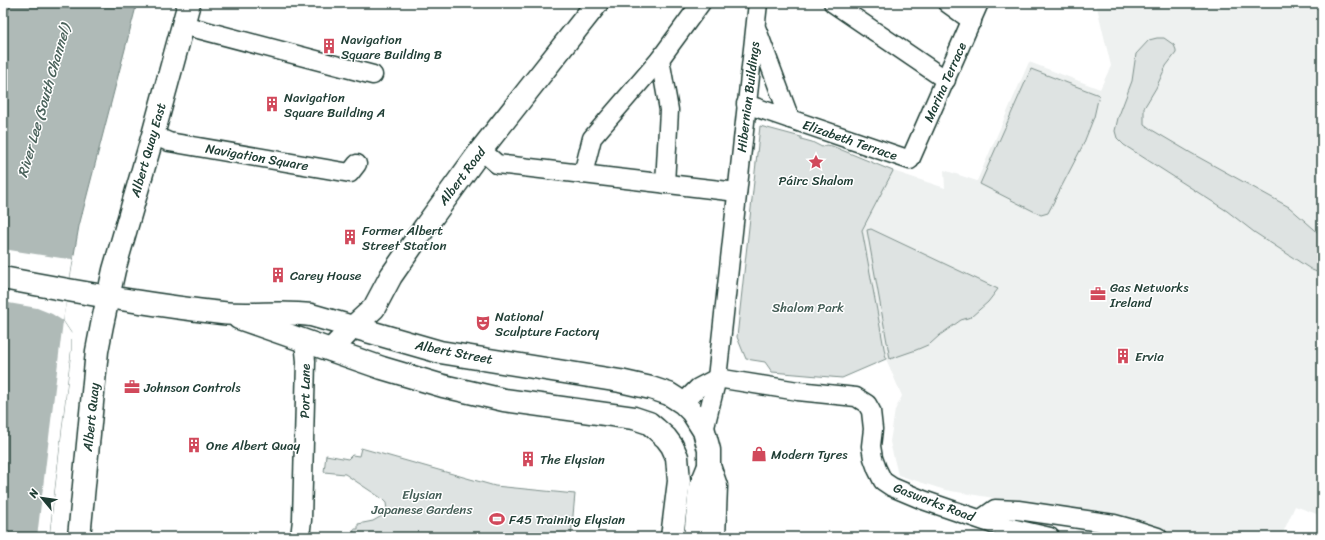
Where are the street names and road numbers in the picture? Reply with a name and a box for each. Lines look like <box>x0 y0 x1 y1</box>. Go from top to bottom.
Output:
street label: Marina Terrace <box>917 38 973 126</box>
street label: Hibernian Buildings <box>730 40 766 154</box>
street label: Albert Quay East <box>123 100 173 201</box>
street label: Elizabeth Terrace <box>799 113 901 167</box>
street label: Navigation Square <box>204 137 311 177</box>
street label: Albert Road <box>432 141 492 211</box>
street label: Albert Street <box>412 333 495 371</box>
street label: Port Lane <box>293 363 317 419</box>
street label: Albert Quay <box>76 381 106 453</box>
street label: Gasworks Road <box>890 476 979 528</box>

